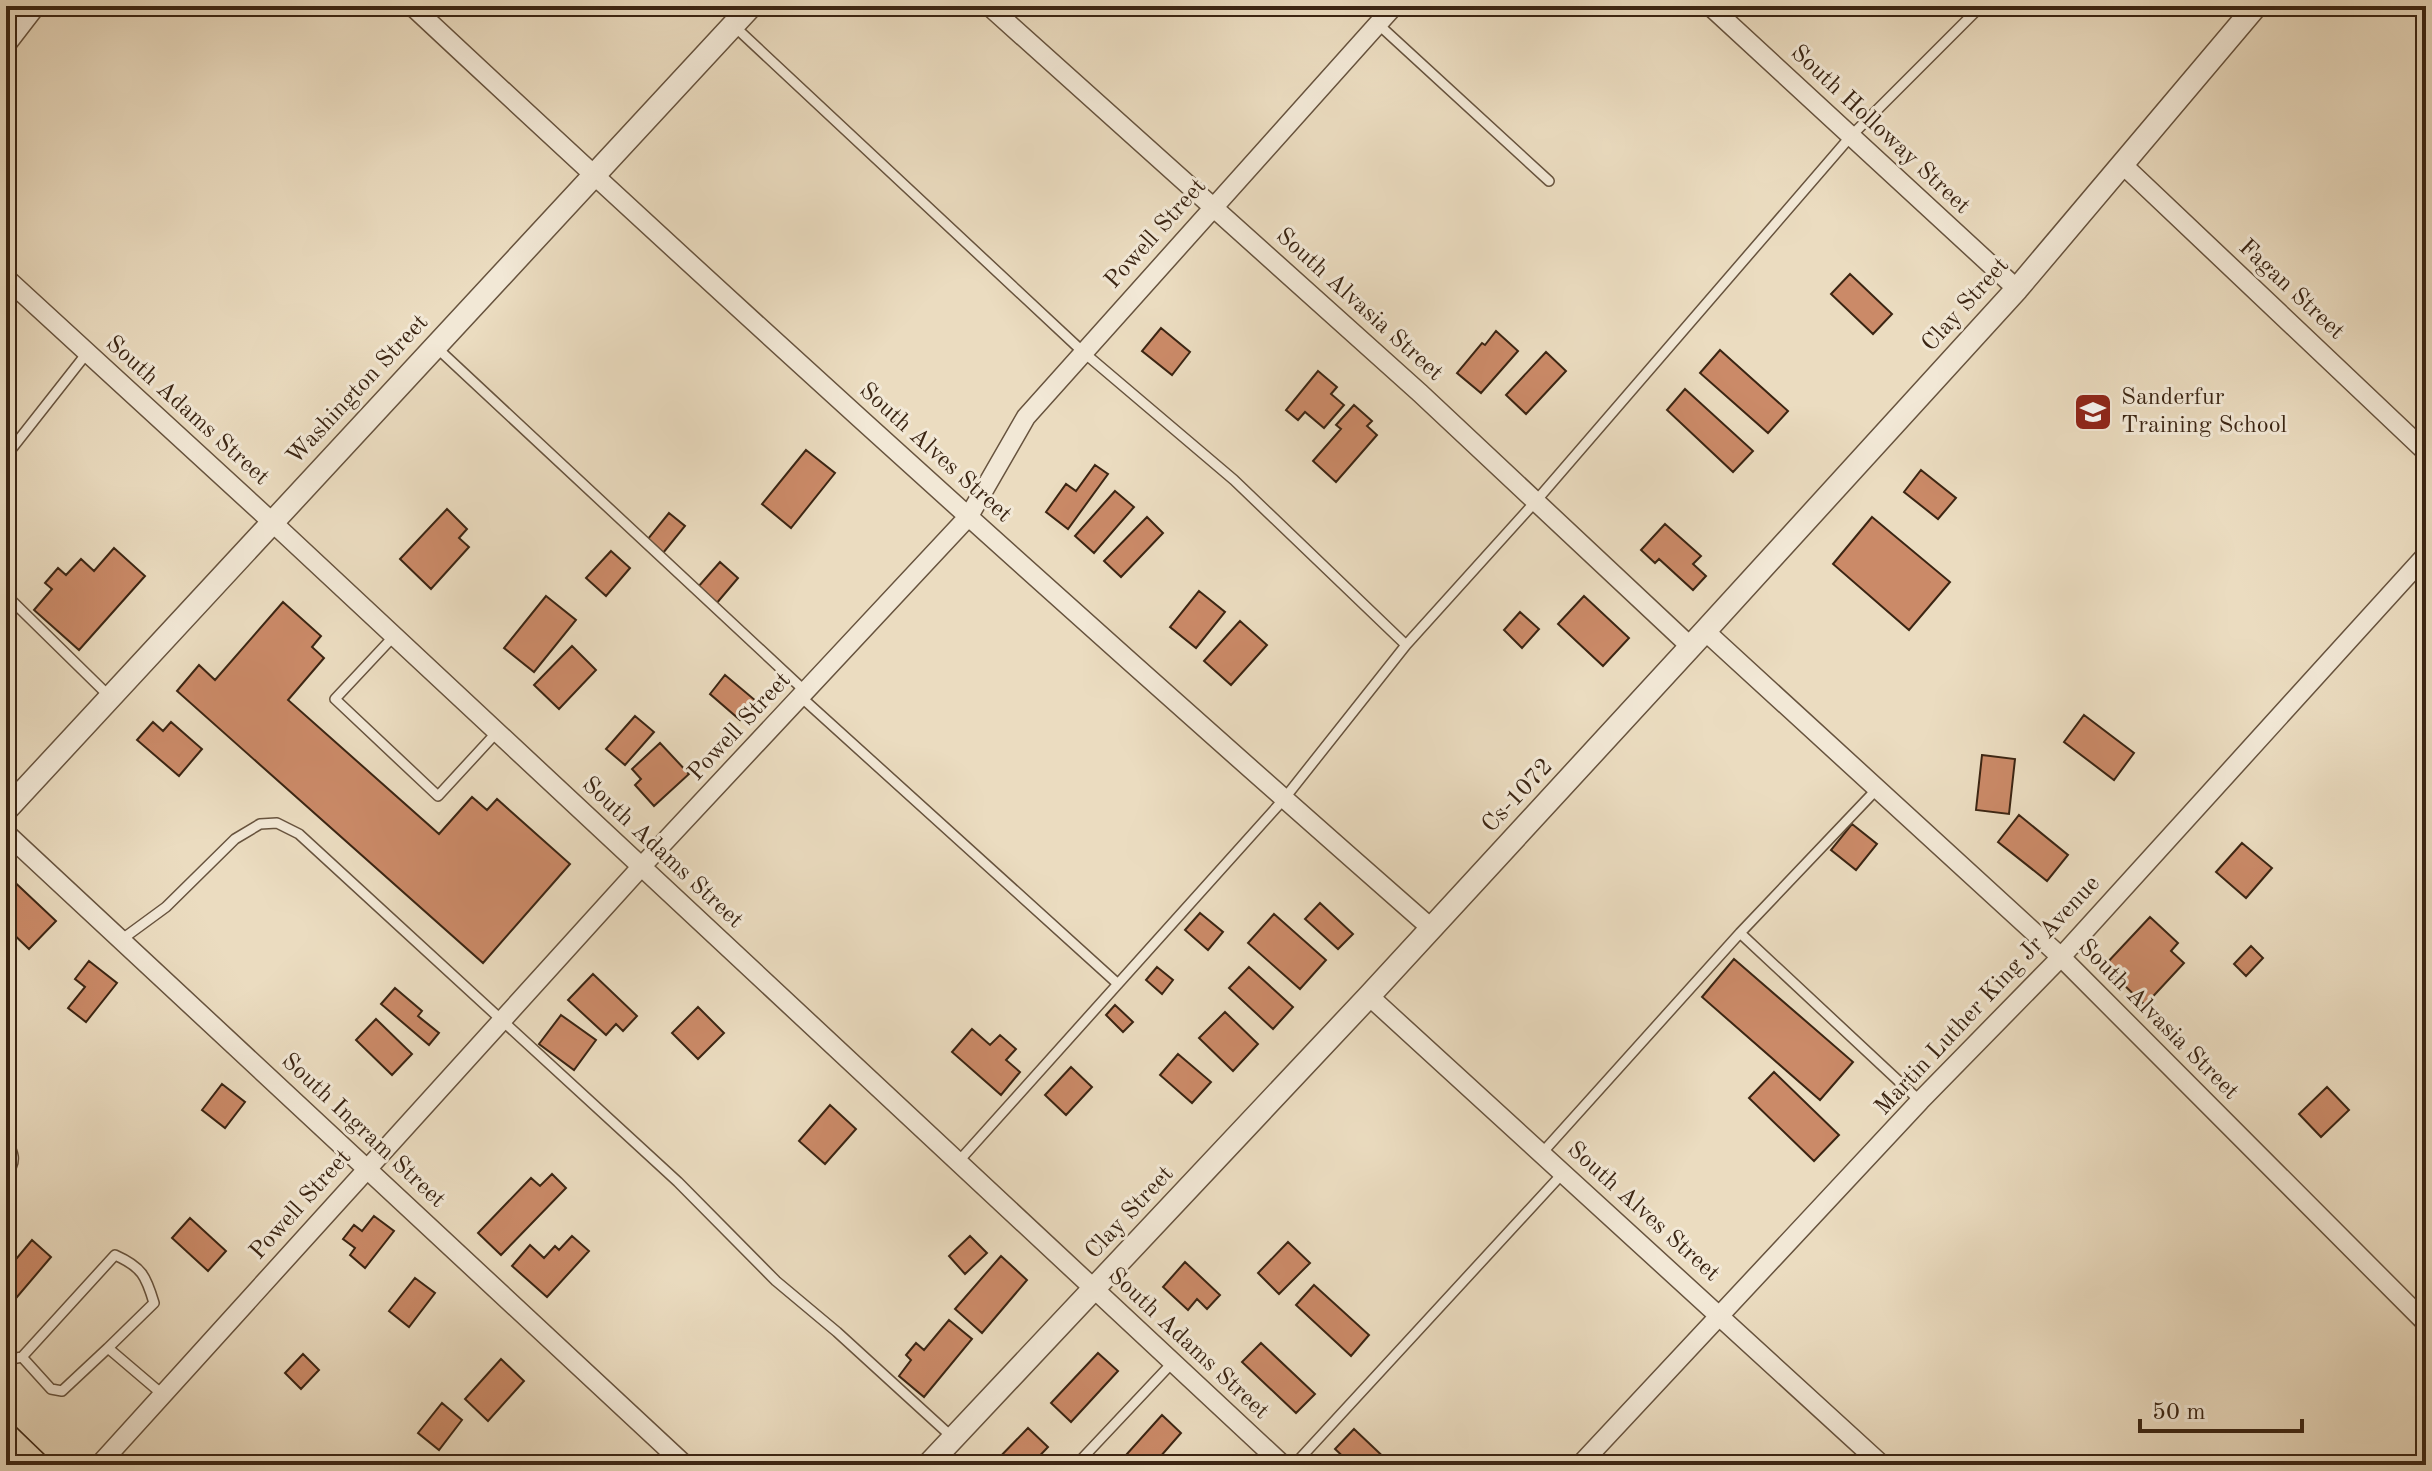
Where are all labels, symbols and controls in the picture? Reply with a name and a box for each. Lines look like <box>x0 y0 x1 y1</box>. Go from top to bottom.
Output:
street label: South Holloway Street <box>1786 41 1974 219</box>
street label: Powell Street <box>1101 175 1211 293</box>
street label: South Alvasia Street <box>1271 224 1447 386</box>
street label: Fagan Street <box>2234 235 2348 345</box>
street label: Clay Street <box>1918 253 2014 357</box>
street label: Washington Street <box>283 310 433 470</box>
street label: South Adams Street <box>101 332 273 490</box>
street label: South Alves Street <box>854 379 1016 527</box>
place label: Sanderfur Training School <box>2121 386 2287 438</box>
school or university icon: Sanderfur Training School <box>2072 391 2114 433</box>
street label: Powell Street <box>684 668 796 786</box>
street label: Cs-1072 <box>1478 755 1558 837</box>
street label: South Adams Street <box>577 773 747 933</box>
street label: Martin Luther King Jr Avenue <box>1871 872 2105 1120</box>
street label: South Alvasia Street <box>2073 935 2243 1105</box>
street label: South Ingram Street <box>276 1049 450 1213</box>
street label: South Alves Street <box>1562 1138 1724 1286</box>
street label: Powell Street <box>246 1146 356 1264</box>
street label: Clay Street <box>1081 1162 1179 1264</box>
street label: South Adams Street <box>1103 1264 1273 1424</box>
scale bar <box>2140 1383 2302 1433</box>
text: 50 m <box>2152 1401 2206 1425</box>

